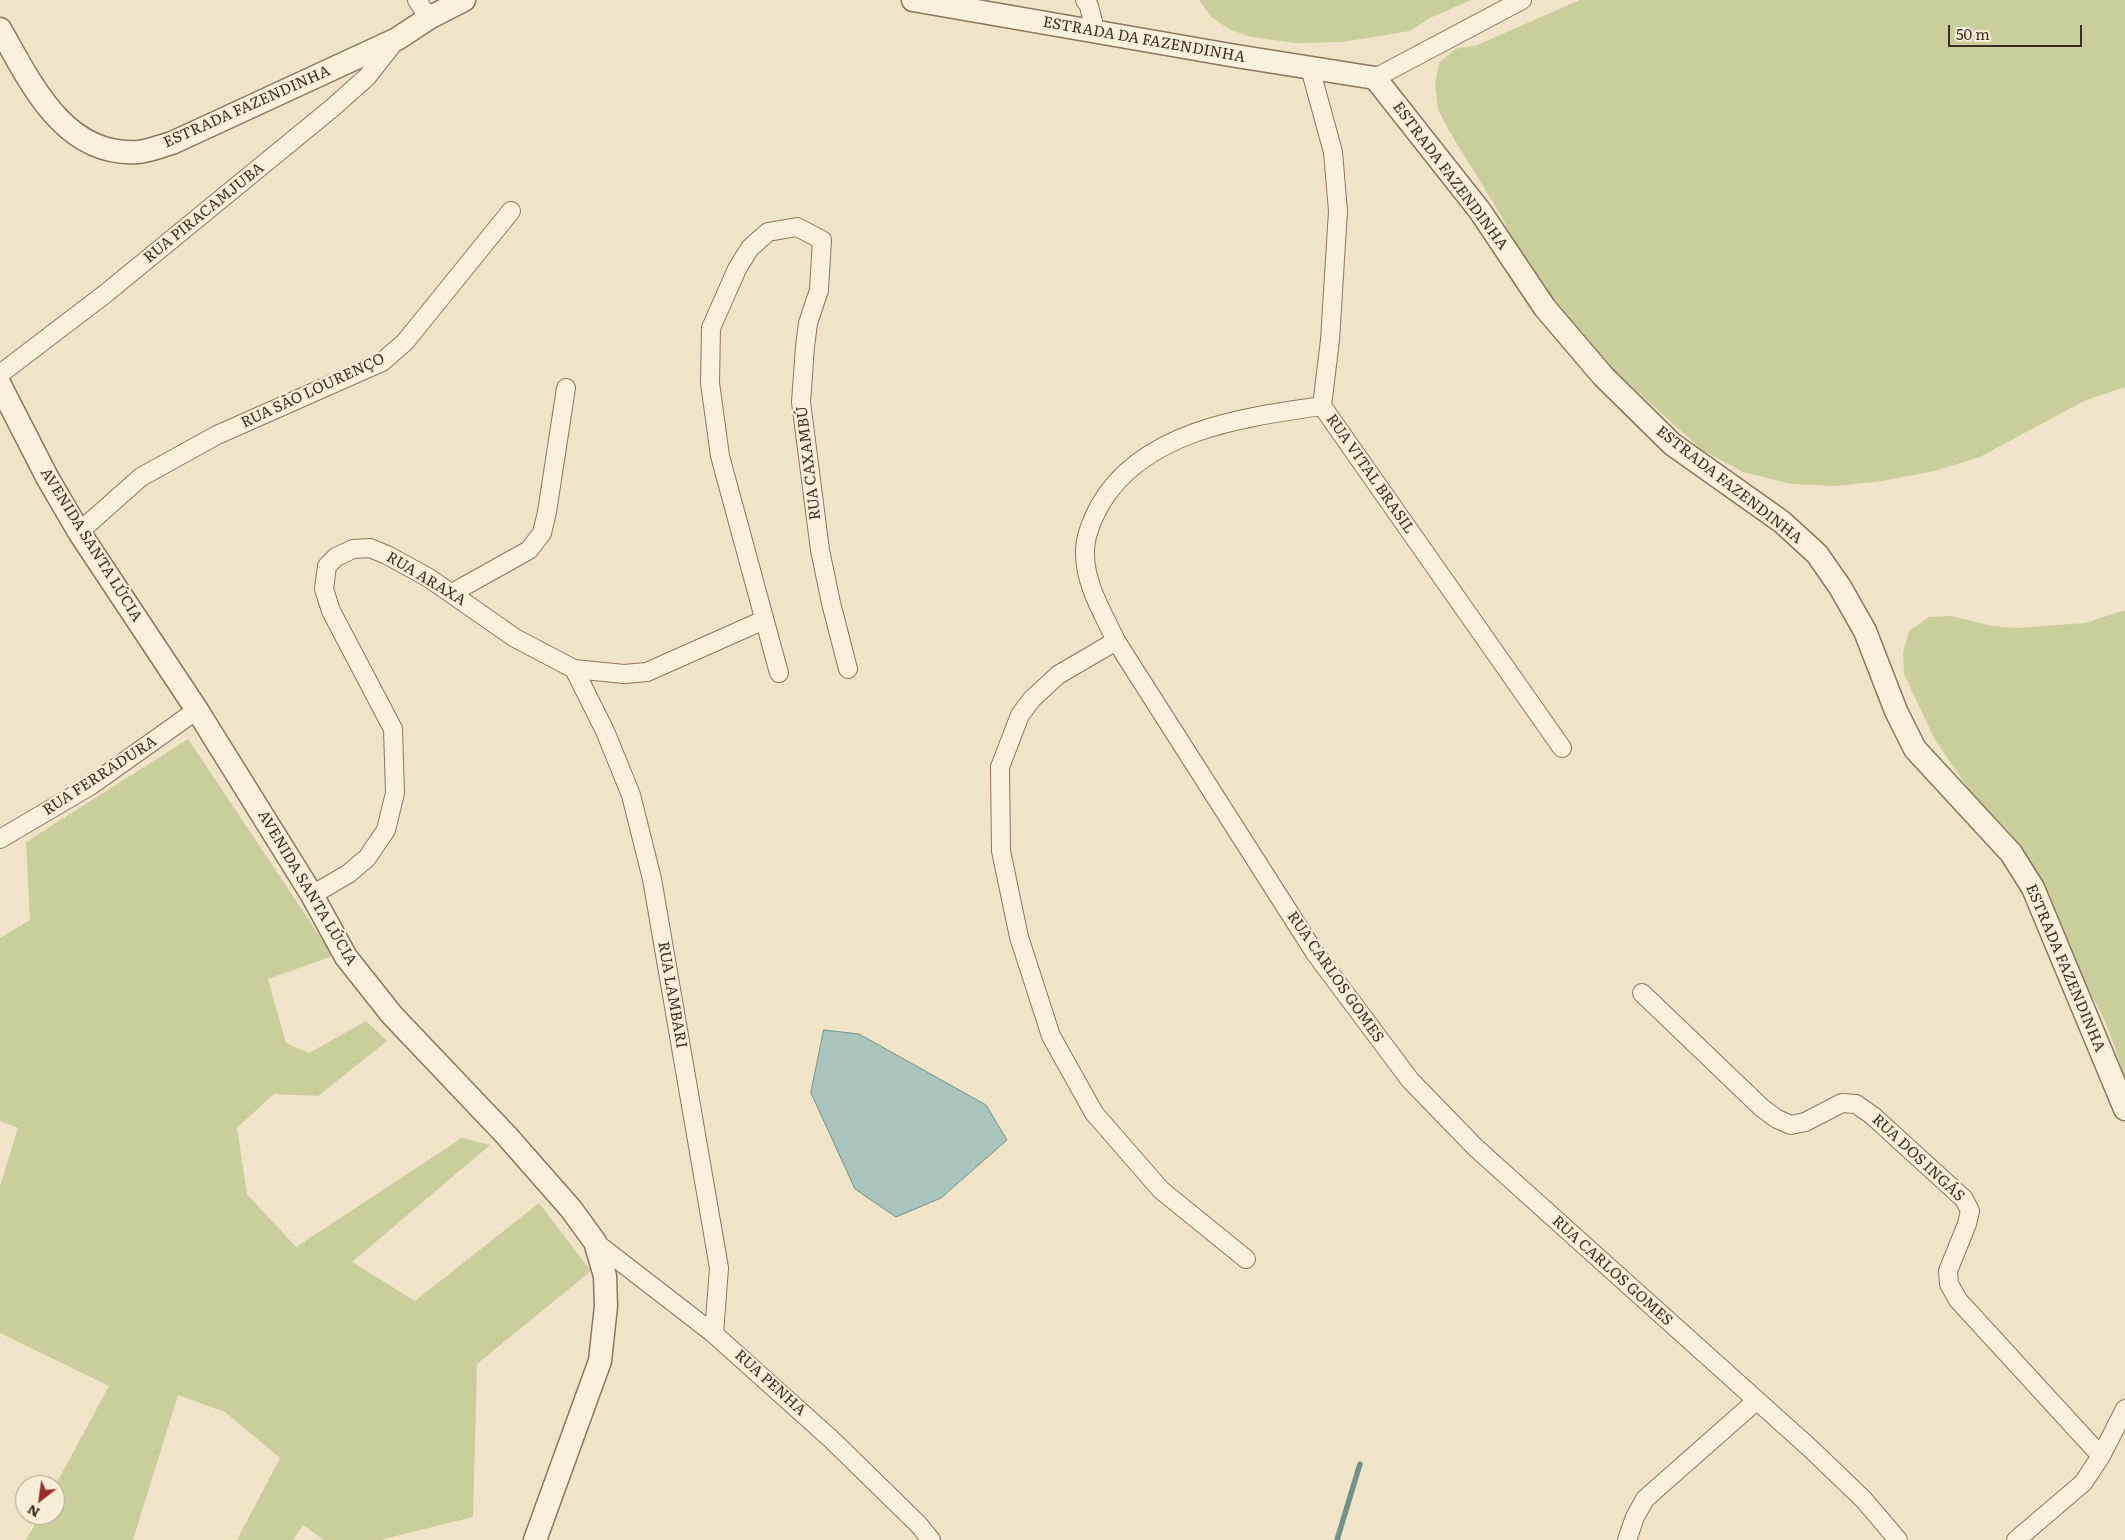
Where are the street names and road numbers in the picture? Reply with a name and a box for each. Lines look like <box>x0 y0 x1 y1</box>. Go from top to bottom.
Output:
street label: ESTRADA DA FAZENDINHA <box>1041 13 1247 67</box>
street label: ESTRADA FAZENDINHA <box>161 62 333 152</box>
street label: ESTRADA FAZENDINHA <box>1388 98 1512 254</box>
street label: RUA PIRACAMJUBA <box>140 159 268 267</box>
street label: RUA SÃO LOURENÇO <box>238 350 388 432</box>
street label: RUA CAXAMBÚ <box>793 405 825 521</box>
street label: RUA VITAL BRASIL <box>1322 411 1418 537</box>
street label: ESTRADA FAZENDINHA <box>1652 422 1806 548</box>
street label: AVENIDA SANTA LÚCIA <box>36 465 146 625</box>
street label: RUA ARAXA <box>383 548 469 610</box>
street label: RUA FERRADURA <box>40 732 160 820</box>
street label: AVENIDA SANTA LÚCIA <box>253 807 361 969</box>
street label: ESTRADA FAZENDINHA <box>2021 881 2109 1055</box>
street label: RUA CARLOS GOMES <box>1283 908 1387 1046</box>
street label: RUA LAMBARI <box>654 940 690 1050</box>
street label: RUA DOS INGÁS <box>1868 1111 1968 1205</box>
street label: RUA CARLOS GOMES <box>1548 1212 1676 1330</box>
street label: RUA PENHA <box>731 1346 809 1420</box>

